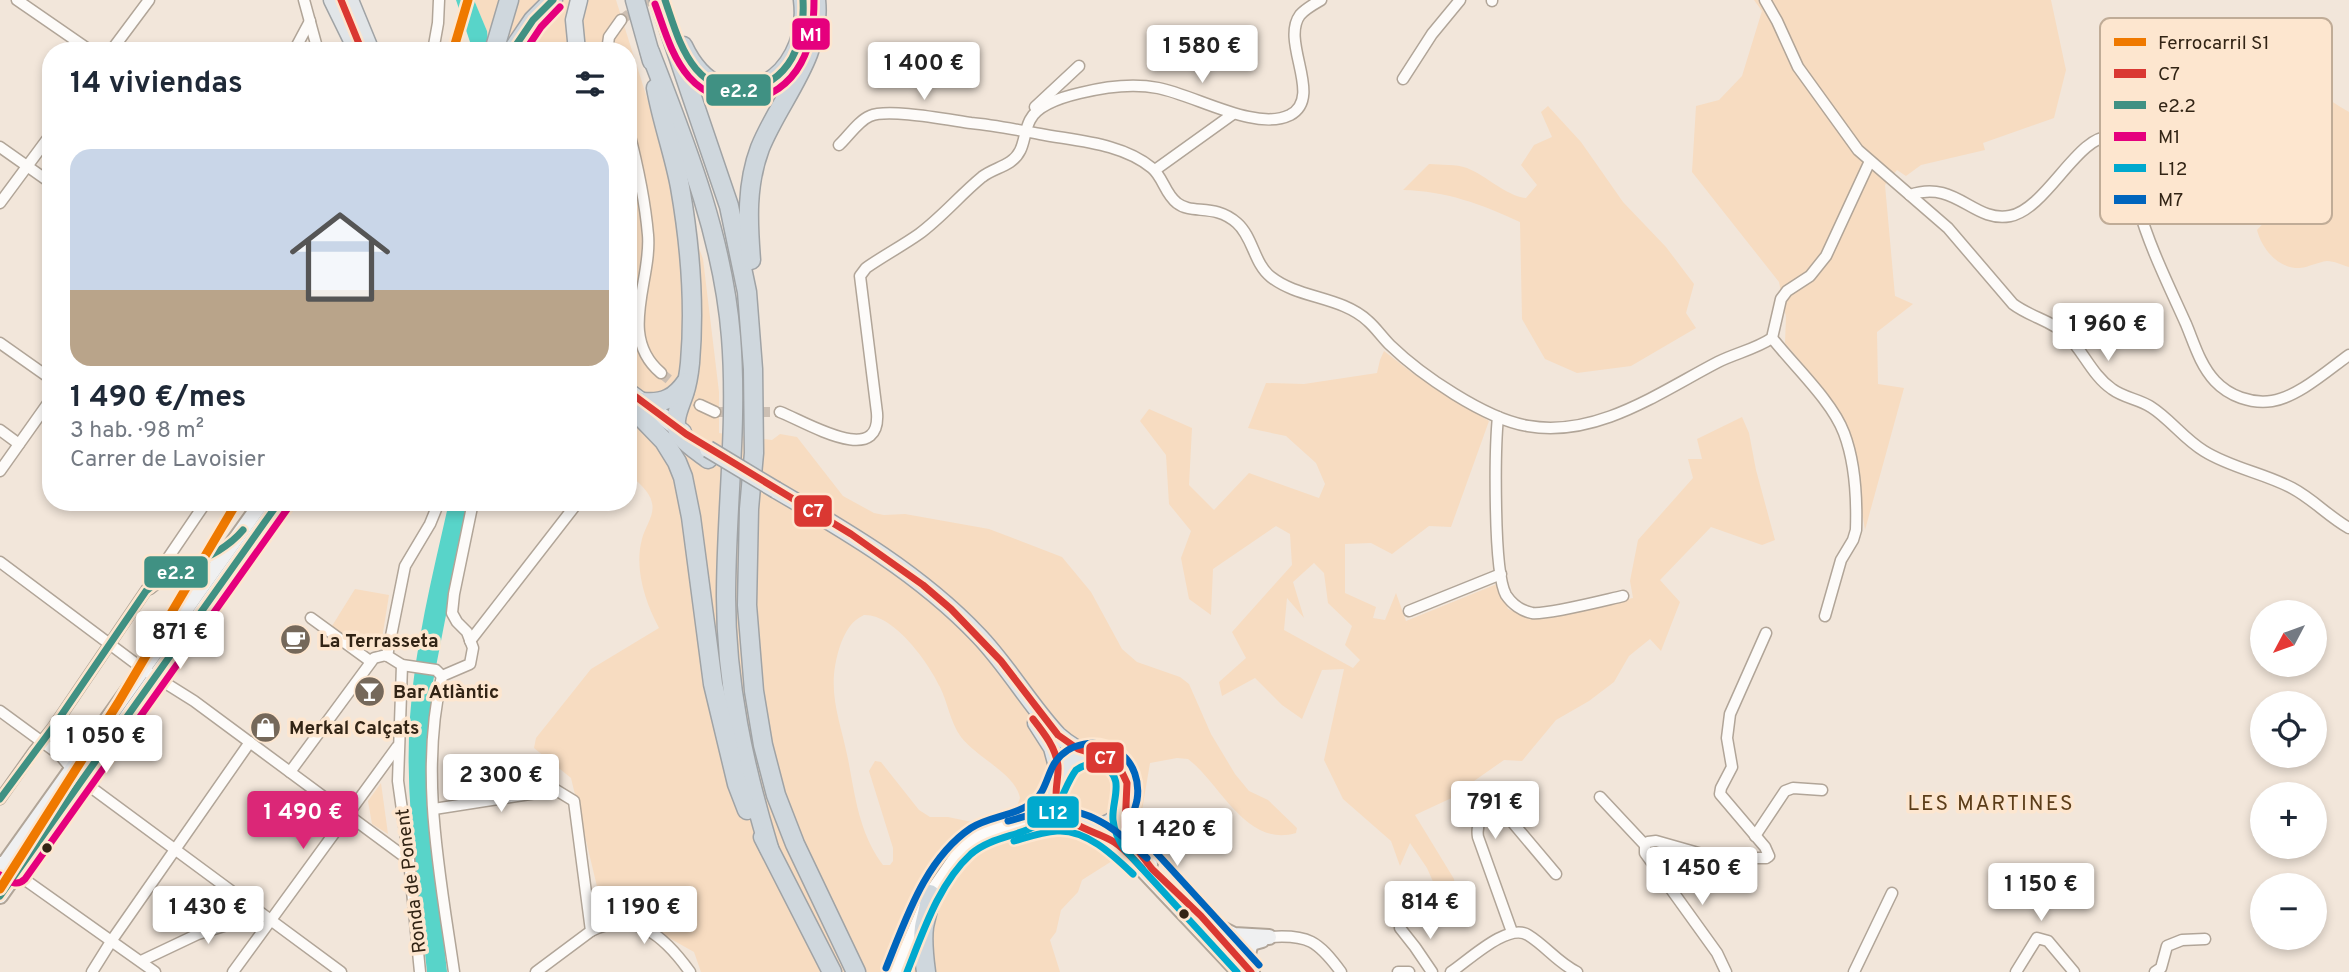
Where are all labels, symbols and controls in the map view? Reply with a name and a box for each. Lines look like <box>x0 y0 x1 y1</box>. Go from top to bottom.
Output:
line badge: M1 <box>791 17 831 51</box>
legend <box>2100 18 2332 224</box>
text: M1 <box>800 24 822 48</box>
pin: 1 580 € <box>1137 25 1267 85</box>
text: Ferrocarril S1 <box>2158 32 2270 56</box>
text: 1 580 € <box>1163 33 1241 62</box>
pin: 1 400 € <box>859 42 989 102</box>
text: 1 400 € <box>884 50 964 79</box>
text: C7 <box>2158 63 2180 87</box>
icon: filters <box>571 65 609 103</box>
text: 14 viviendas <box>70 66 243 103</box>
line badge: e2.2 <box>705 73 772 107</box>
text: e2.2 <box>720 80 758 104</box>
text: e2.2 <box>2158 95 2196 119</box>
text: M1 <box>2158 126 2180 150</box>
text: L12 <box>2158 158 2187 182</box>
text: M7 <box>2158 189 2183 213</box>
icon: home <box>277 194 403 320</box>
pin: 1 960 € <box>2043 304 2173 363</box>
text: 1 960 € <box>2069 311 2147 340</box>
text: 1 490 €/mes <box>70 380 246 417</box>
text: 3 hab. · 98 m² <box>70 417 204 446</box>
text: Carrer de Lavoisier <box>70 446 266 475</box>
line badge: C7 <box>793 494 833 528</box>
text: C7 <box>802 500 824 524</box>
line badge: e2.2 <box>143 555 209 589</box>
text: e2.2 <box>157 562 195 586</box>
north arrow <box>2250 600 2328 677</box>
map controls <box>2250 600 2327 950</box>
pin: 871 € <box>131 612 229 671</box>
text: 871 € <box>152 619 208 648</box>
cafe icon: La Terrasseta <box>279 623 313 657</box>
place label: La Terrasseta <box>319 630 438 654</box>
bar icon: Bar Atlàntic <box>353 674 387 708</box>
place label: Bar Atlàntic <box>393 681 499 705</box>
button: locate <box>2250 691 2327 768</box>
shop icon: Merkal Calçats <box>249 710 283 744</box>
pin: 1 050 € <box>41 716 171 775</box>
place label: Merkal Calçats <box>289 717 419 741</box>
text: 1 050 € <box>66 723 146 752</box>
line badge: C7 <box>1085 741 1125 774</box>
text: C7 <box>1094 747 1116 771</box>
pin: 2 300 € <box>436 754 566 814</box>
text: 2 300 € <box>459 762 543 791</box>
pin: 791 € <box>1446 782 1544 841</box>
button: + <box>2250 782 2327 859</box>
text: 791 € <box>1467 789 1523 818</box>
district label: LES MARTINES <box>1907 791 2075 818</box>
pin: 1 490 € <box>238 792 368 851</box>
line badge: L12 <box>1026 795 1080 829</box>
text: 1 490 € <box>263 799 343 828</box>
text: L12 <box>1038 802 1068 826</box>
street label: Ronda de Ponent <box>391 807 433 955</box>
pin: 1 420 € <box>1112 808 1242 868</box>
text: 1 420 € <box>1137 816 1217 845</box>
unlabelled marker <box>40 841 54 855</box>
pin: 1 450 € <box>1637 848 1767 907</box>
text: 1 450 € <box>1662 855 1742 884</box>
pin: 1 150 € <box>1976 864 2106 923</box>
text: 1 150 € <box>2004 871 2078 900</box>
button: − <box>2250 873 2327 950</box>
pin: 814 € <box>1381 881 1479 941</box>
pin: 1 430 € <box>143 886 273 946</box>
pin: 1 190 € <box>579 886 709 946</box>
text: 814 € <box>1401 889 1459 918</box>
text: 1 430 € <box>169 894 247 923</box>
text: 1 190 € <box>607 894 681 923</box>
unlabelled marker <box>1177 907 1191 921</box>

